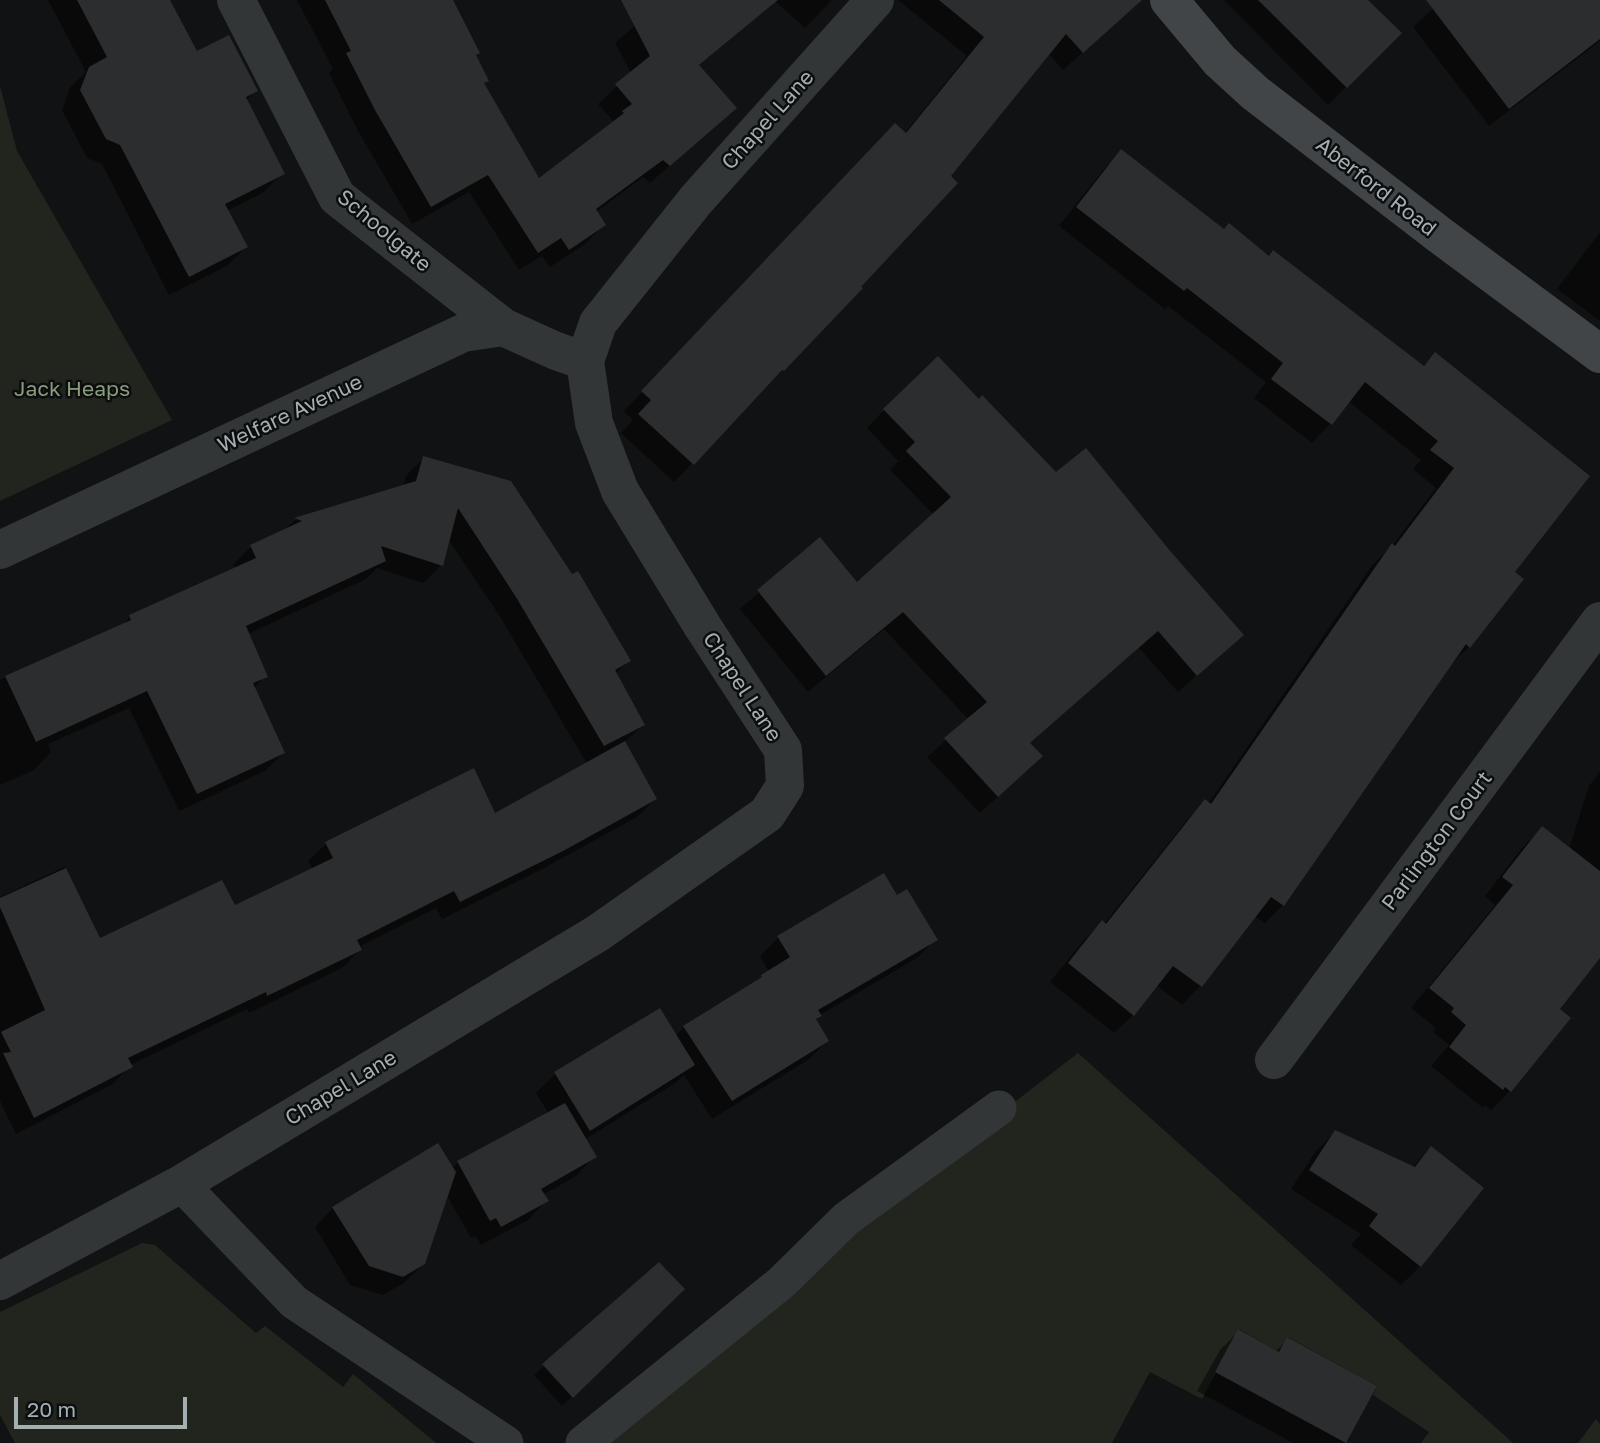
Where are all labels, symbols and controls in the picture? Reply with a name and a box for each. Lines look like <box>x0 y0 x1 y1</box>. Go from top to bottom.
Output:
street label: Chapel Lane <box>717 65 819 175</box>
street label: Aberford Road <box>1311 132 1441 242</box>
street label: Schoolgate <box>332 184 436 278</box>
street label: Welfare Avenue <box>214 370 366 458</box>
park label: Jack Heaps <box>14 376 130 402</box>
street label: Chapel Lane <box>697 628 787 746</box>
street label: Parlington Court <box>1377 767 1497 915</box>
street label: Chapel Lane <box>281 1045 401 1131</box>
scale bar <box>18 1384 191 1428</box>
text: 20 m <box>27 1396 76 1422</box>

